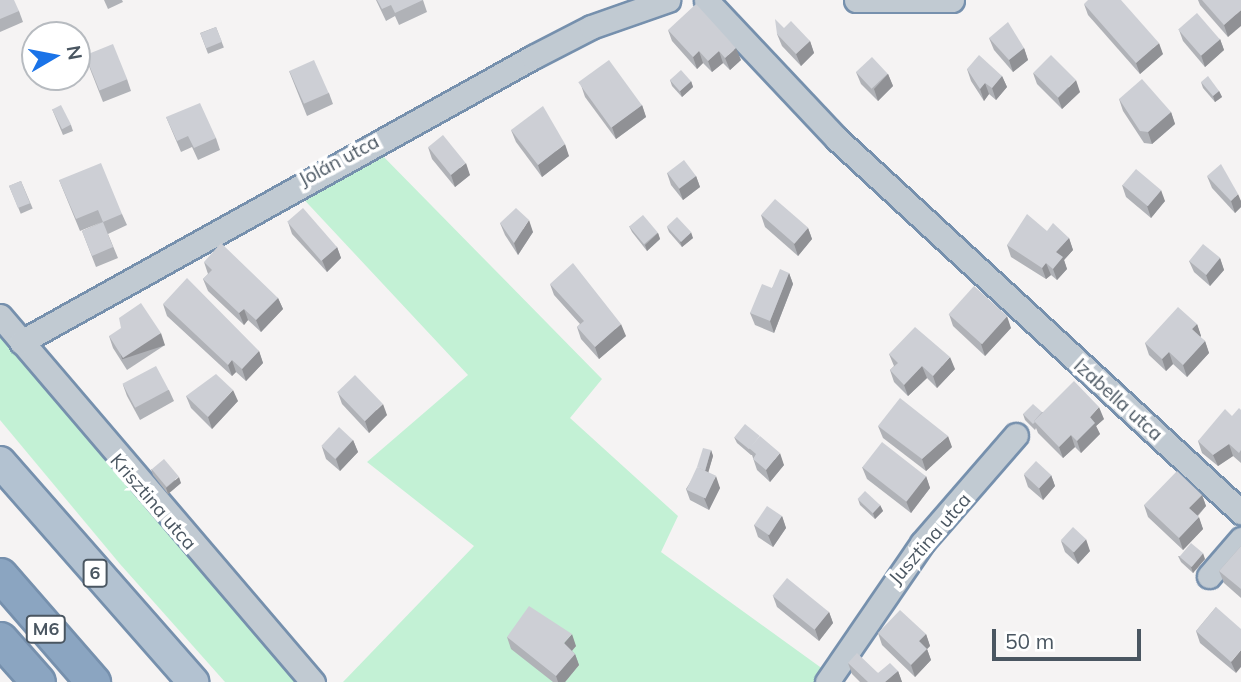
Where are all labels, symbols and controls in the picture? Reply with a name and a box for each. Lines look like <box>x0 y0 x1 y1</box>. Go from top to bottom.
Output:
north arrow <box>21 21 91 91</box>
text: N <box>62 44 88 62</box>
street label: Jolán utca <box>295 130 383 192</box>
street label: Izabella utca <box>1069 354 1167 446</box>
street label: Krisztina utca <box>105 449 201 555</box>
street label: Jusztina utca <box>884 489 976 589</box>
road number: 6 <box>81 558 109 588</box>
road number: M6 <box>25 614 67 644</box>
scale bar <box>996 616 1145 660</box>
text: 50 m <box>1005 628 1054 654</box>

